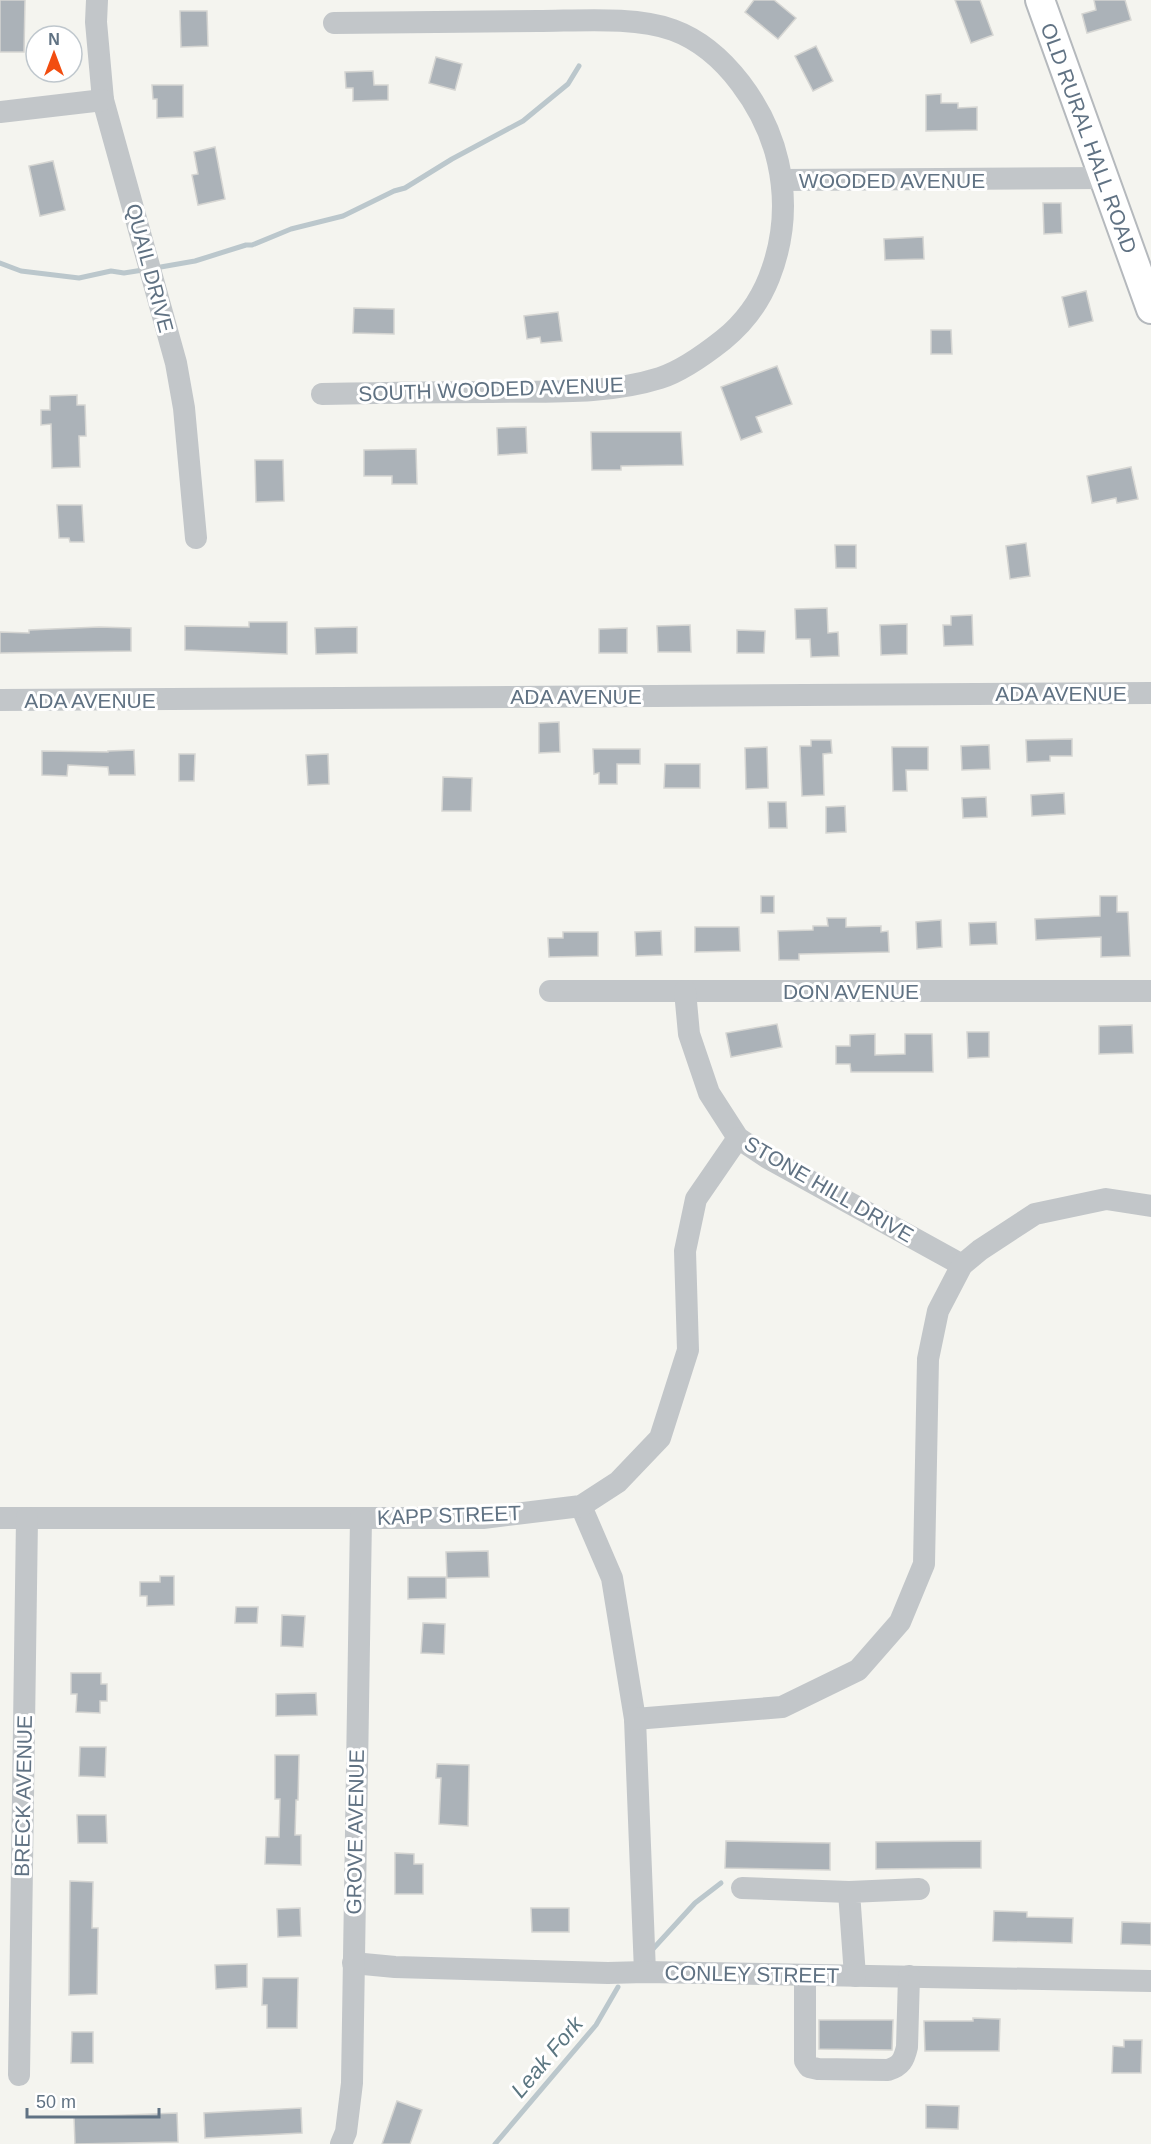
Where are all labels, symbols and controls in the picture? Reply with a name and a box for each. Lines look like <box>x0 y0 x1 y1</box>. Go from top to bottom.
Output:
street label: OLD RURAL HALL ROAD <box>1037 20 1141 256</box>
north arrow <box>24 24 84 84</box>
text: N <box>48 31 60 48</box>
street label: WOODED AVENUE <box>799 169 985 192</box>
street label: QUAIL DRIVE <box>122 201 178 335</box>
street label: SOUTH WOODED AVENUE <box>358 373 624 405</box>
street label: ADA AVENUE <box>995 682 1127 705</box>
street label: ADA AVENUE <box>510 685 642 708</box>
street label: ADA AVENUE <box>24 689 156 712</box>
street label: DON AVENUE <box>783 980 919 1003</box>
street label: STONE HILL DRIVE <box>740 1131 918 1247</box>
street label: KAPP STREET <box>376 1501 522 1529</box>
street label: BRECK AVENUE <box>10 1715 36 1877</box>
street label: GROVE AVENUE <box>342 1749 368 1915</box>
street label: CONLEY STREET <box>664 1961 840 1987</box>
water label: Leak Fork <box>506 2011 589 2103</box>
scale bar <box>27 2081 159 2119</box>
text: 50 m <box>36 2092 76 2112</box>

